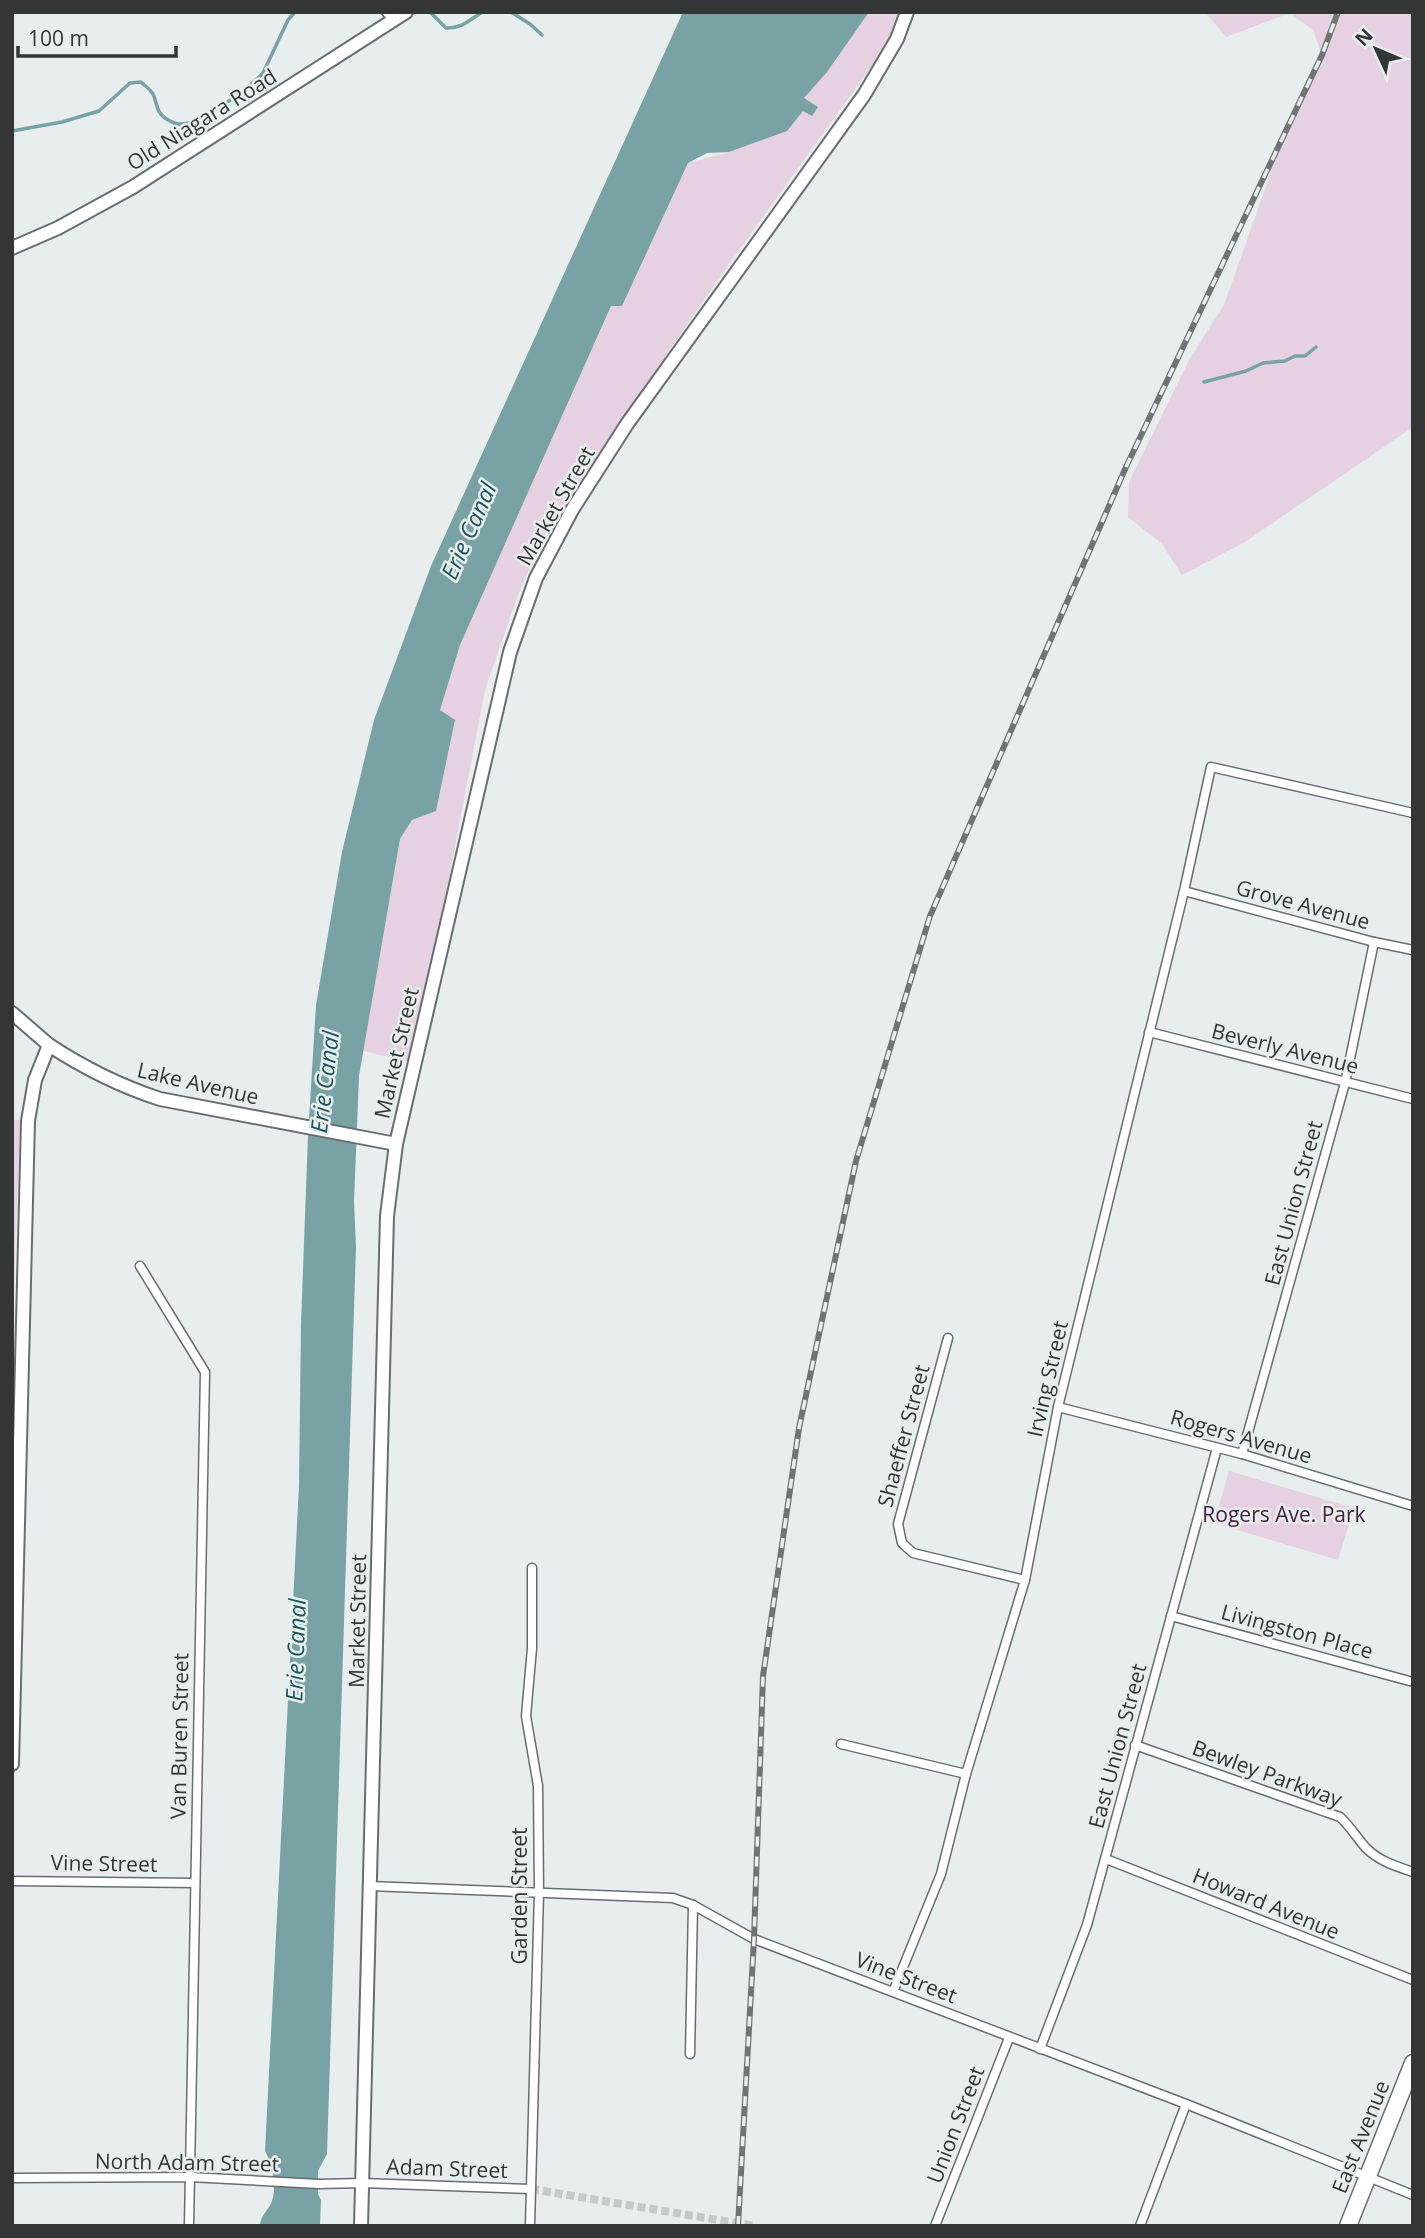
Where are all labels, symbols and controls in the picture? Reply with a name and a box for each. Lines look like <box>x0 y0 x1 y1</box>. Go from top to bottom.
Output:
scale bar <box>18 14 175 58</box>
north arrow <box>1341 14 1411 84</box>
text: N <box>1349 23 1378 52</box>
text: 100 m <box>28 24 89 52</box>
street label: Old Niagara Road <box>121 62 282 176</box>
street label: Market Street <box>510 441 601 570</box>
water label: Erie Canal <box>433 476 504 584</box>
street label: Grove Avenue <box>1233 873 1373 935</box>
street label: Market Street <box>367 985 425 1121</box>
street label: Beverly Avenue <box>1209 1016 1362 1080</box>
water label: Erie Canal <box>302 1028 346 1135</box>
street label: Lake Avenue <box>135 1055 262 1111</box>
street label: East Union Street <box>1258 1117 1328 1288</box>
street label: Irving Street <box>1020 1318 1074 1440</box>
street label: Shaeffer Street <box>871 1361 936 1510</box>
street label: Rogers Avenue <box>1167 1402 1315 1470</box>
park label: Rogers Ave. Park <box>1202 1500 1366 1528</box>
street label: Market Street <box>342 1554 372 1688</box>
water label: Erie Canal <box>277 1597 313 1702</box>
street label: Livingston Place <box>1218 1597 1376 1665</box>
street label: Van Buren Street <box>164 1653 194 1819</box>
street label: East Union Street <box>1082 1660 1152 1831</box>
street label: Bewley Parkway <box>1189 1733 1346 1813</box>
street label: Garden Street <box>505 1827 533 1965</box>
street label: Vine Street <box>50 1848 158 1878</box>
street label: Howard Avenue <box>1189 1861 1344 1945</box>
street label: Vine Street <box>852 1945 961 2009</box>
street label: Union Street <box>920 2062 990 2187</box>
street label: East Avenue <box>1325 2076 1395 2197</box>
street label: North Adam Street <box>95 2146 279 2178</box>
street label: Adam Street <box>386 2152 508 2184</box>

